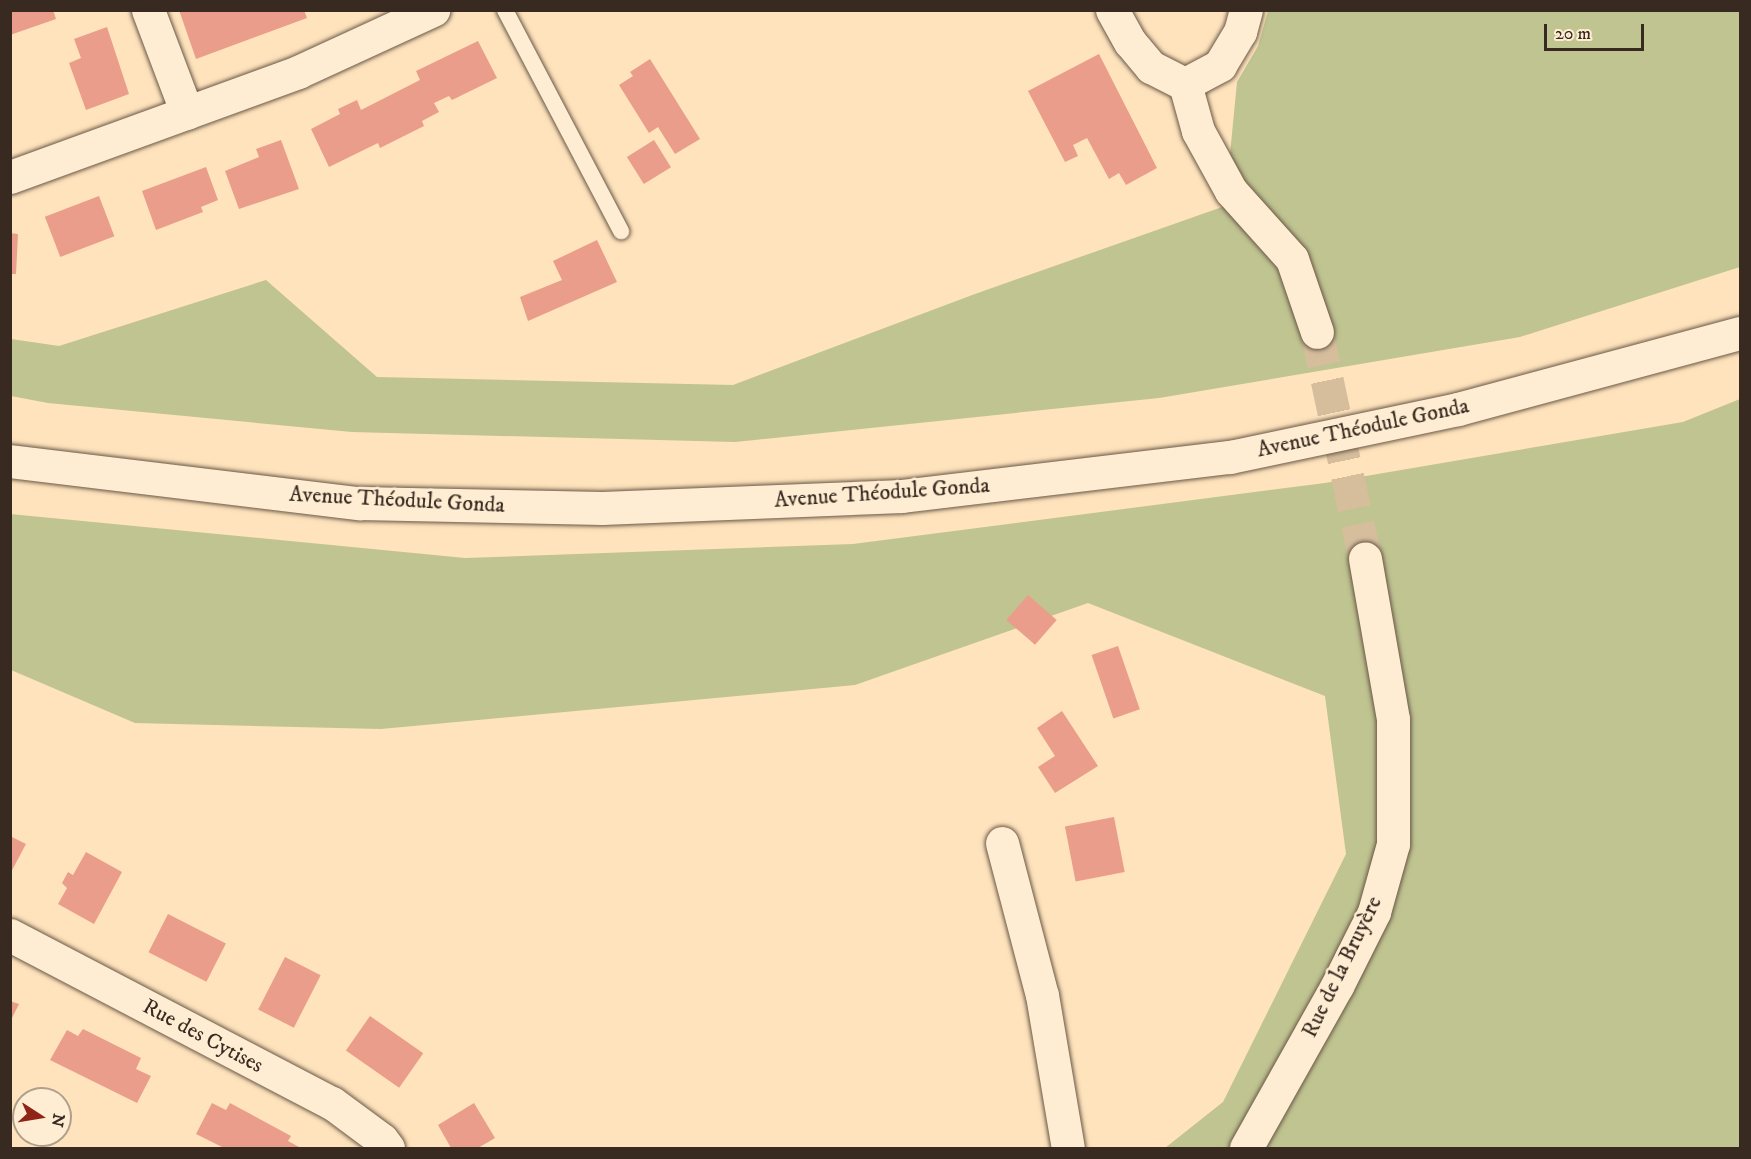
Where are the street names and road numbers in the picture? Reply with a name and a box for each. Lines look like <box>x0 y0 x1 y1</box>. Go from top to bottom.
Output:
street label: Avenue Théodule Gonda <box>1255 393 1471 463</box>
street label: Avenue Théodule Gonda <box>773 472 991 514</box>
street label: Avenue Théodule Gonda <box>289 481 505 519</box>
street label: Rue de la Bruyère <box>1296 892 1388 1042</box>
street label: Rue des Cytises <box>138 993 268 1079</box>

